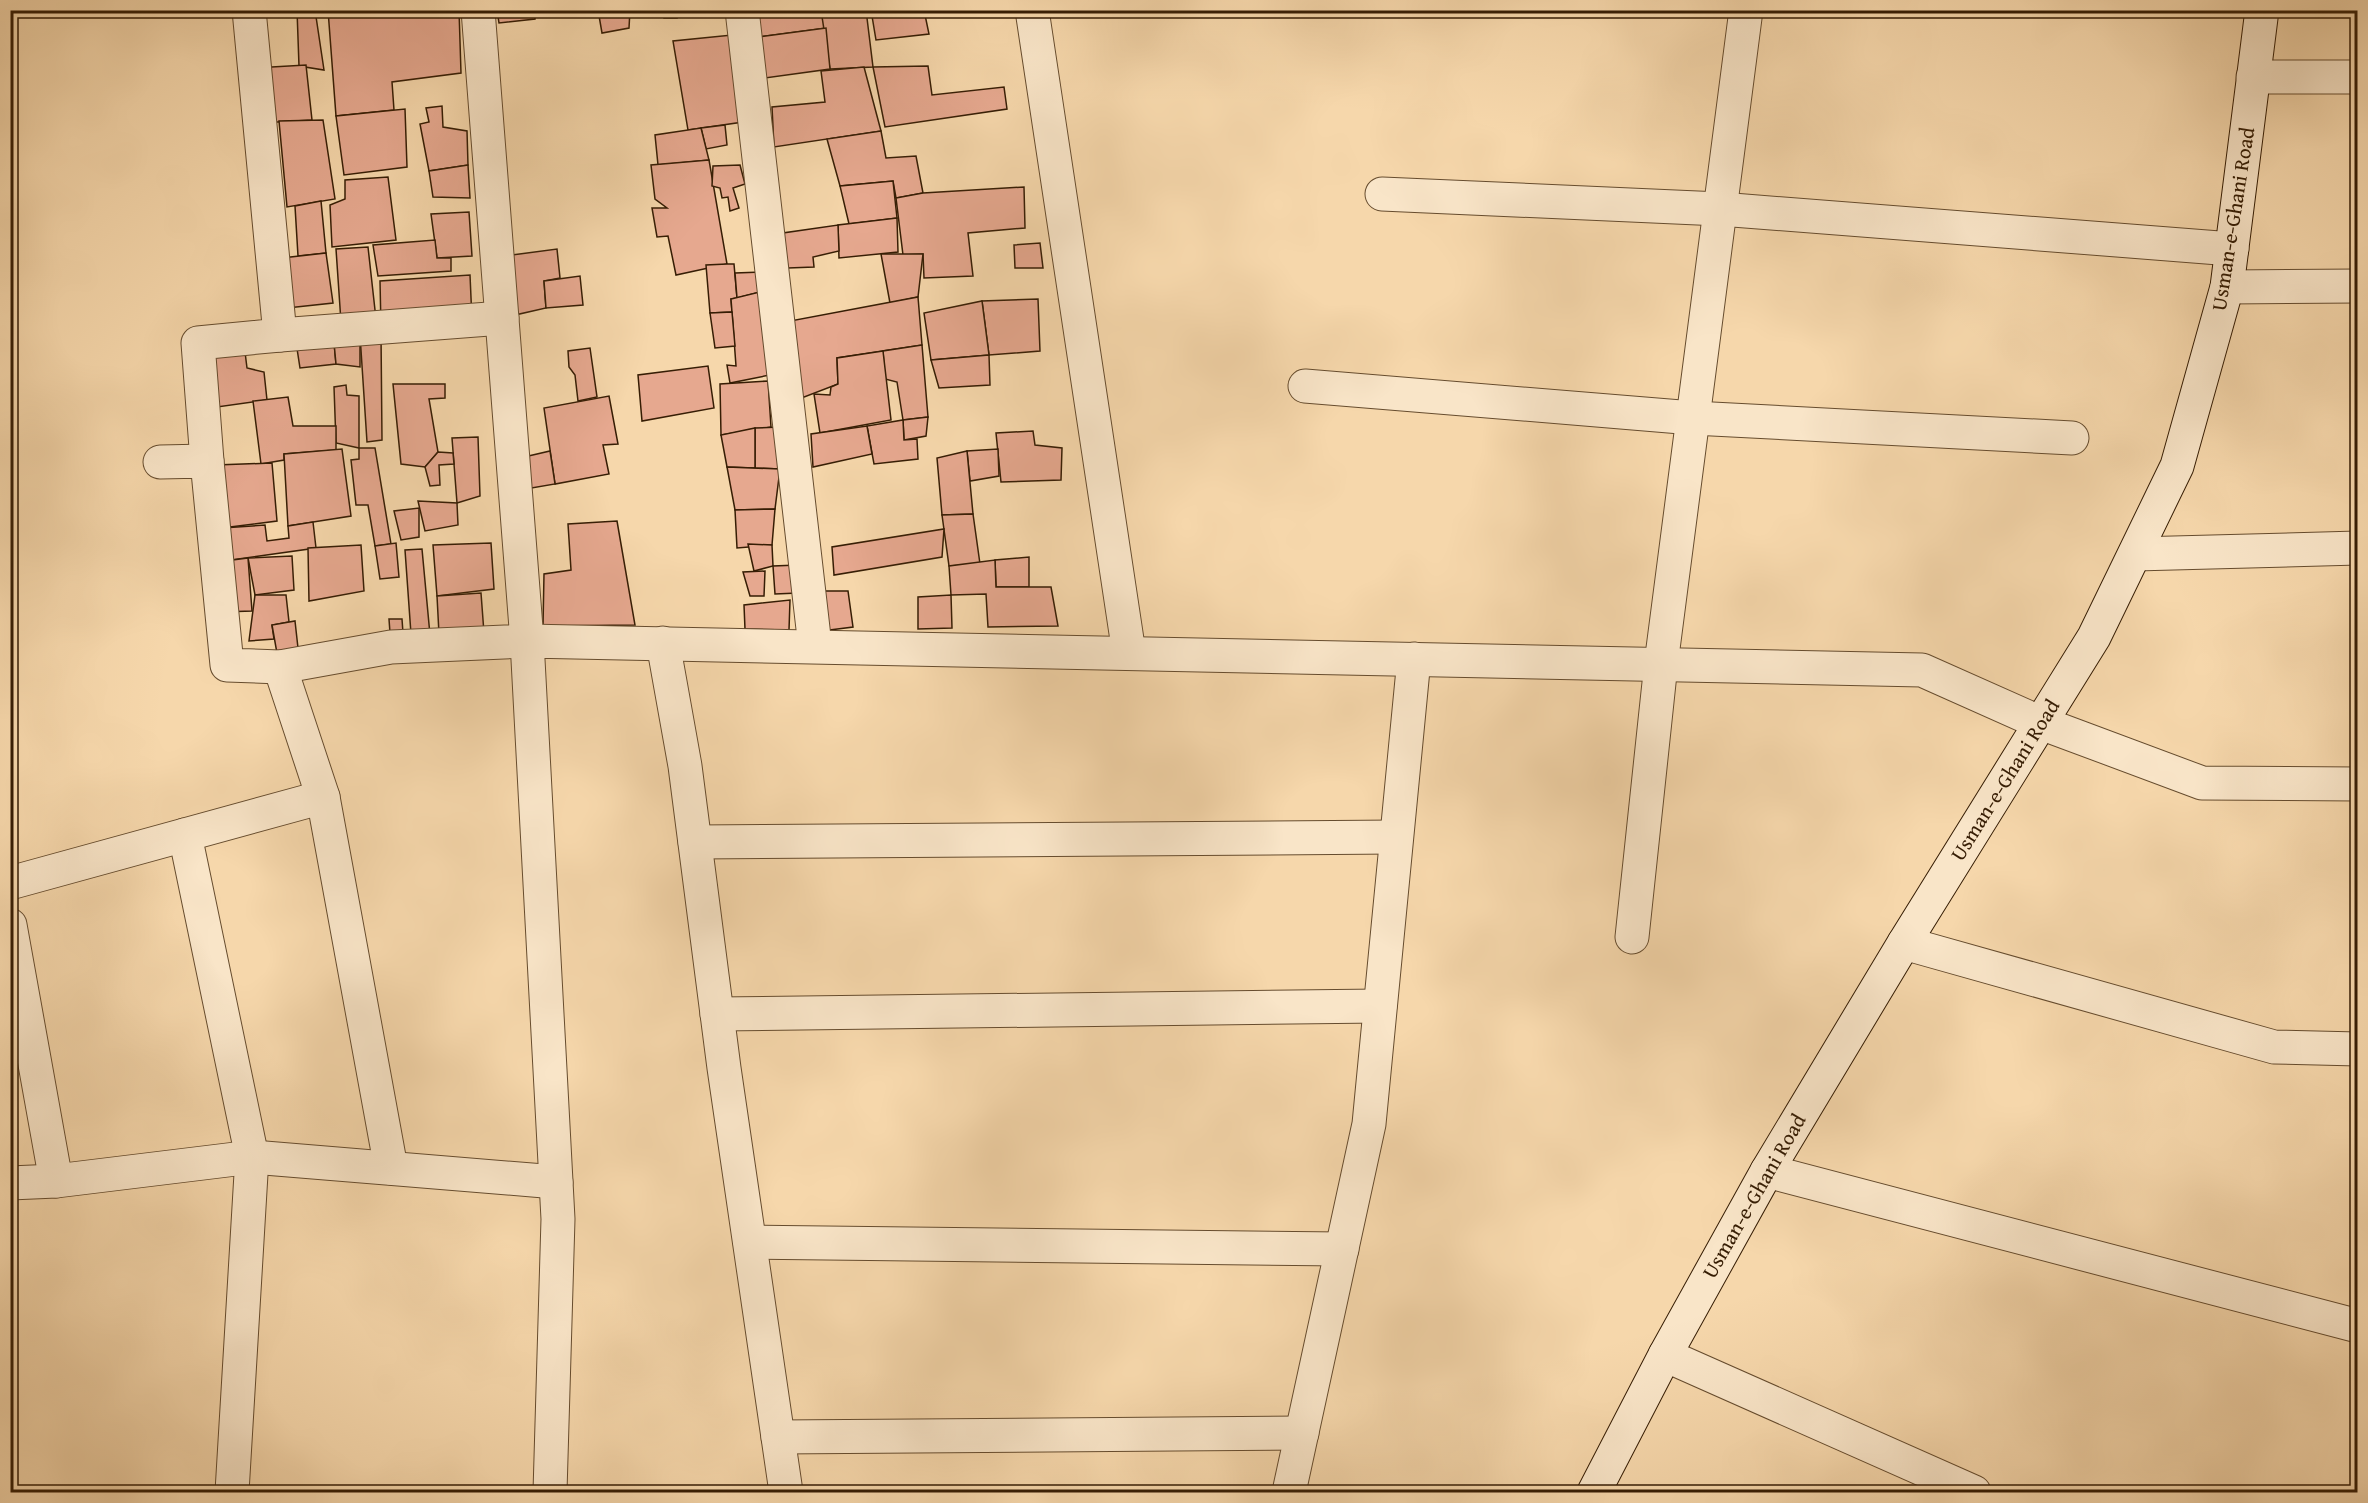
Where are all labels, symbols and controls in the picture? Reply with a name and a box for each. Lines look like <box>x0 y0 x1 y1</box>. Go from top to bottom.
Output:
street label: Usman-e-Ghani Road <box>2203 124 2262 313</box>
street label: Usman-e-Ghani Road <box>1942 692 2067 867</box>
street label: Usman-e-Ghani Road <box>1694 1107 1814 1284</box>

